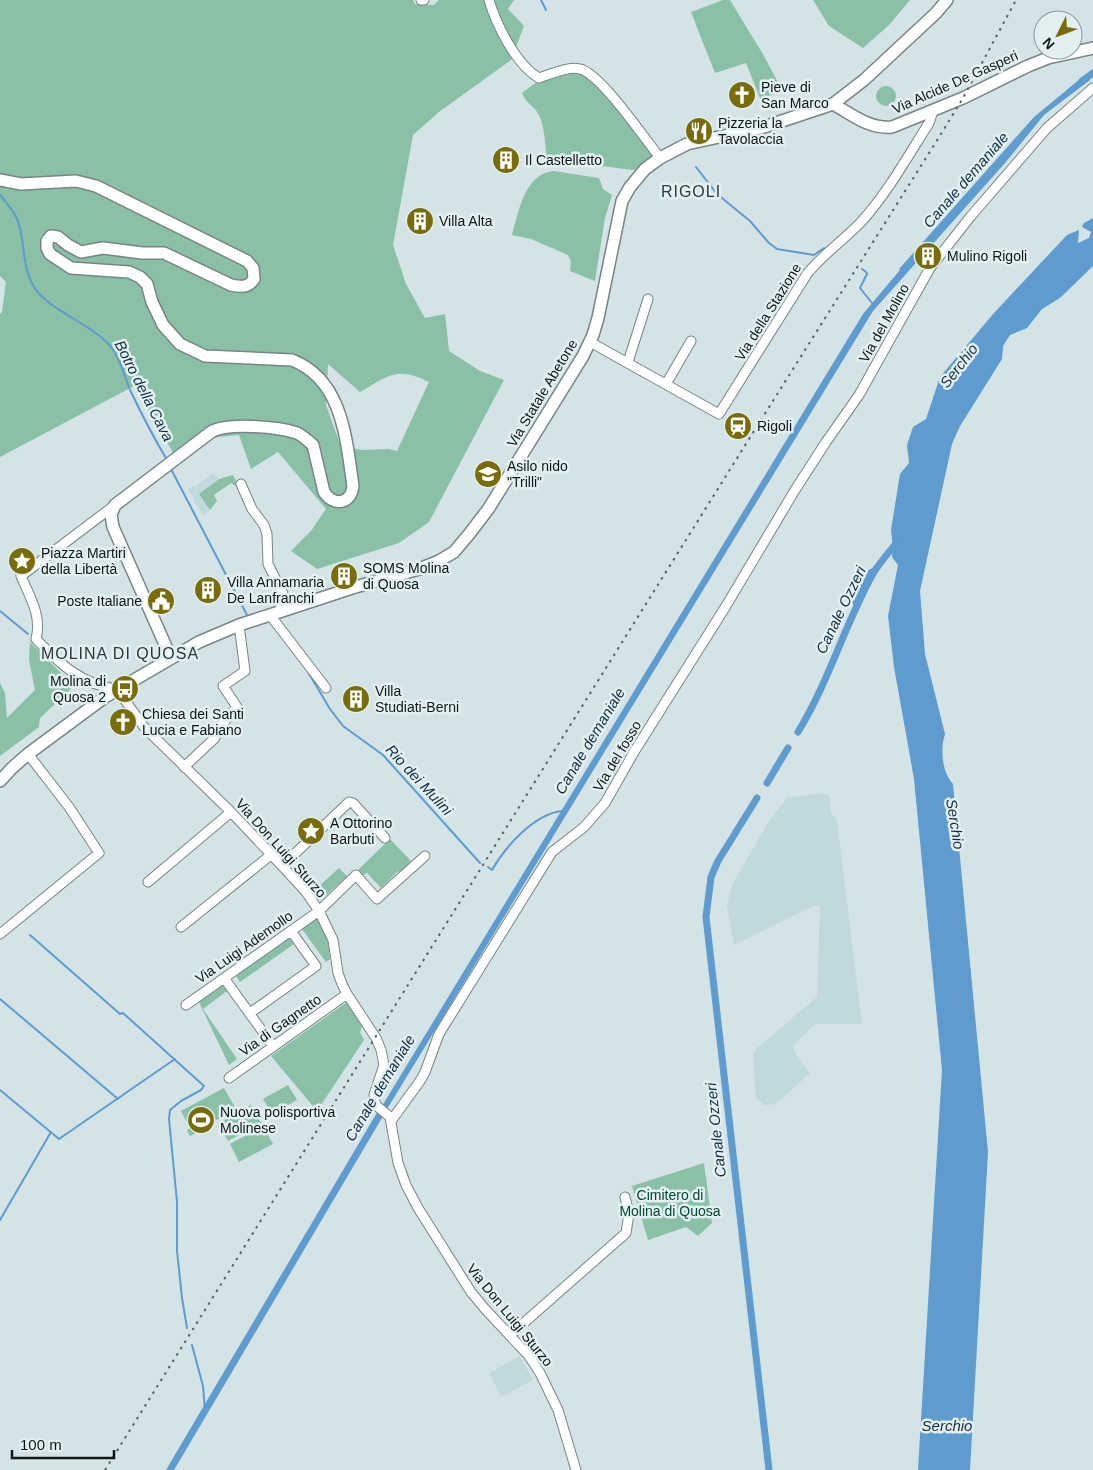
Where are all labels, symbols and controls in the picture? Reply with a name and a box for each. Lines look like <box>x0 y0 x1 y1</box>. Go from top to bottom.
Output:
north arrow <box>1033 10 1083 60</box>
text: N <box>1039 35 1058 53</box>
street label: Via Alcide De Gasperi <box>890 47 1020 117</box>
place label: Pieve di San Marco <box>761 79 829 111</box>
church icon: Pieve di San Marco <box>727 80 757 110</box>
place label: Pizzeria la Tavolaccia <box>718 115 784 147</box>
restaurant icon: Pizzeria la Tavolaccia <box>684 116 714 146</box>
water label: Canale demaniale <box>920 128 1012 231</box>
building icon: Il Castelletto <box>491 145 521 175</box>
place label: Il Castelletto <box>525 152 602 168</box>
district label: RIGOLI <box>661 183 721 200</box>
building icon: Villa Alta <box>405 206 435 236</box>
place label: Villa Alta <box>439 213 493 229</box>
building icon: Mulino Rigoli <box>913 241 943 271</box>
place label: Mulino Rigoli <box>947 248 1027 264</box>
street label: Via della Stazione <box>732 260 805 364</box>
street label: Via del Molino <box>856 281 912 365</box>
street label: Via Statale Abetone <box>504 336 581 450</box>
water label: Botro della Cava <box>112 338 177 444</box>
water label: Serchio <box>936 340 981 391</box>
station icon: Rigoli <box>723 411 753 441</box>
place label: Rigoli <box>757 418 792 434</box>
place label: Asilo nido "Trilli" <box>507 458 568 490</box>
school or university icon: Asilo nido "Trilli" <box>473 459 503 489</box>
place label: Piazza Martiri della Libertà <box>41 545 126 577</box>
place icon: Piazza Martiri della Libertà <box>7 546 37 576</box>
place label: SOMS Molina di Quosa <box>363 560 450 592</box>
building icon: SOMS Molina di Quosa <box>329 561 359 591</box>
water label: Canale Ozzeri <box>812 563 869 656</box>
place label: Villa Annamaria De Lanfranchi <box>227 574 324 606</box>
building icon: Villa Annamaria De Lanfranchi <box>193 575 223 605</box>
public building icon: Poste Italiane <box>146 586 176 616</box>
place label: Poste Italiane <box>57 593 142 609</box>
district label: MOLINA DI QUOSA <box>41 645 199 662</box>
place label: Molina di Quosa 2 <box>50 673 106 705</box>
bus stop icon: Molina di Quosa 2 <box>110 674 140 704</box>
place label: Villa Studiati-Berni <box>375 683 459 715</box>
building icon: Villa Studiati-Berni <box>341 684 371 714</box>
water label: Canale demaniale <box>551 685 628 797</box>
place label: Chiesa dei Santi Lucia e Fabiano <box>142 706 244 738</box>
church icon: Chiesa dei Santi Lucia e Fabiano <box>108 707 138 737</box>
street label: Via del fosso <box>590 717 645 794</box>
water label: Rio dei Mulini <box>382 741 457 819</box>
street label: Via Don Luigi Sturzo <box>232 795 330 901</box>
water label: Serchio <box>943 797 968 850</box>
place label: A Ottorino Barbuti <box>330 815 392 847</box>
place icon: A Ottorino Barbuti <box>296 816 326 846</box>
street label: Via Luigi Ademollo <box>192 907 296 987</box>
street label: Via di Gagnetto <box>236 991 324 1059</box>
water label: Canale demaniale <box>341 1032 418 1144</box>
water label: Canale Ozzeri <box>702 1081 729 1178</box>
place label: Nuova polisportiva Molinese <box>220 1104 335 1136</box>
sports icon: Nuova polisportiva Molinese <box>186 1105 216 1135</box>
park label: Cimitero di Molina di Quosa <box>619 1187 721 1219</box>
street label: Via Don Luigi Sturzo <box>464 1260 556 1370</box>
water label: Serchio <box>922 1417 972 1434</box>
scale bar <box>12 1428 115 1460</box>
text: 100 m <box>20 1436 62 1453</box>

